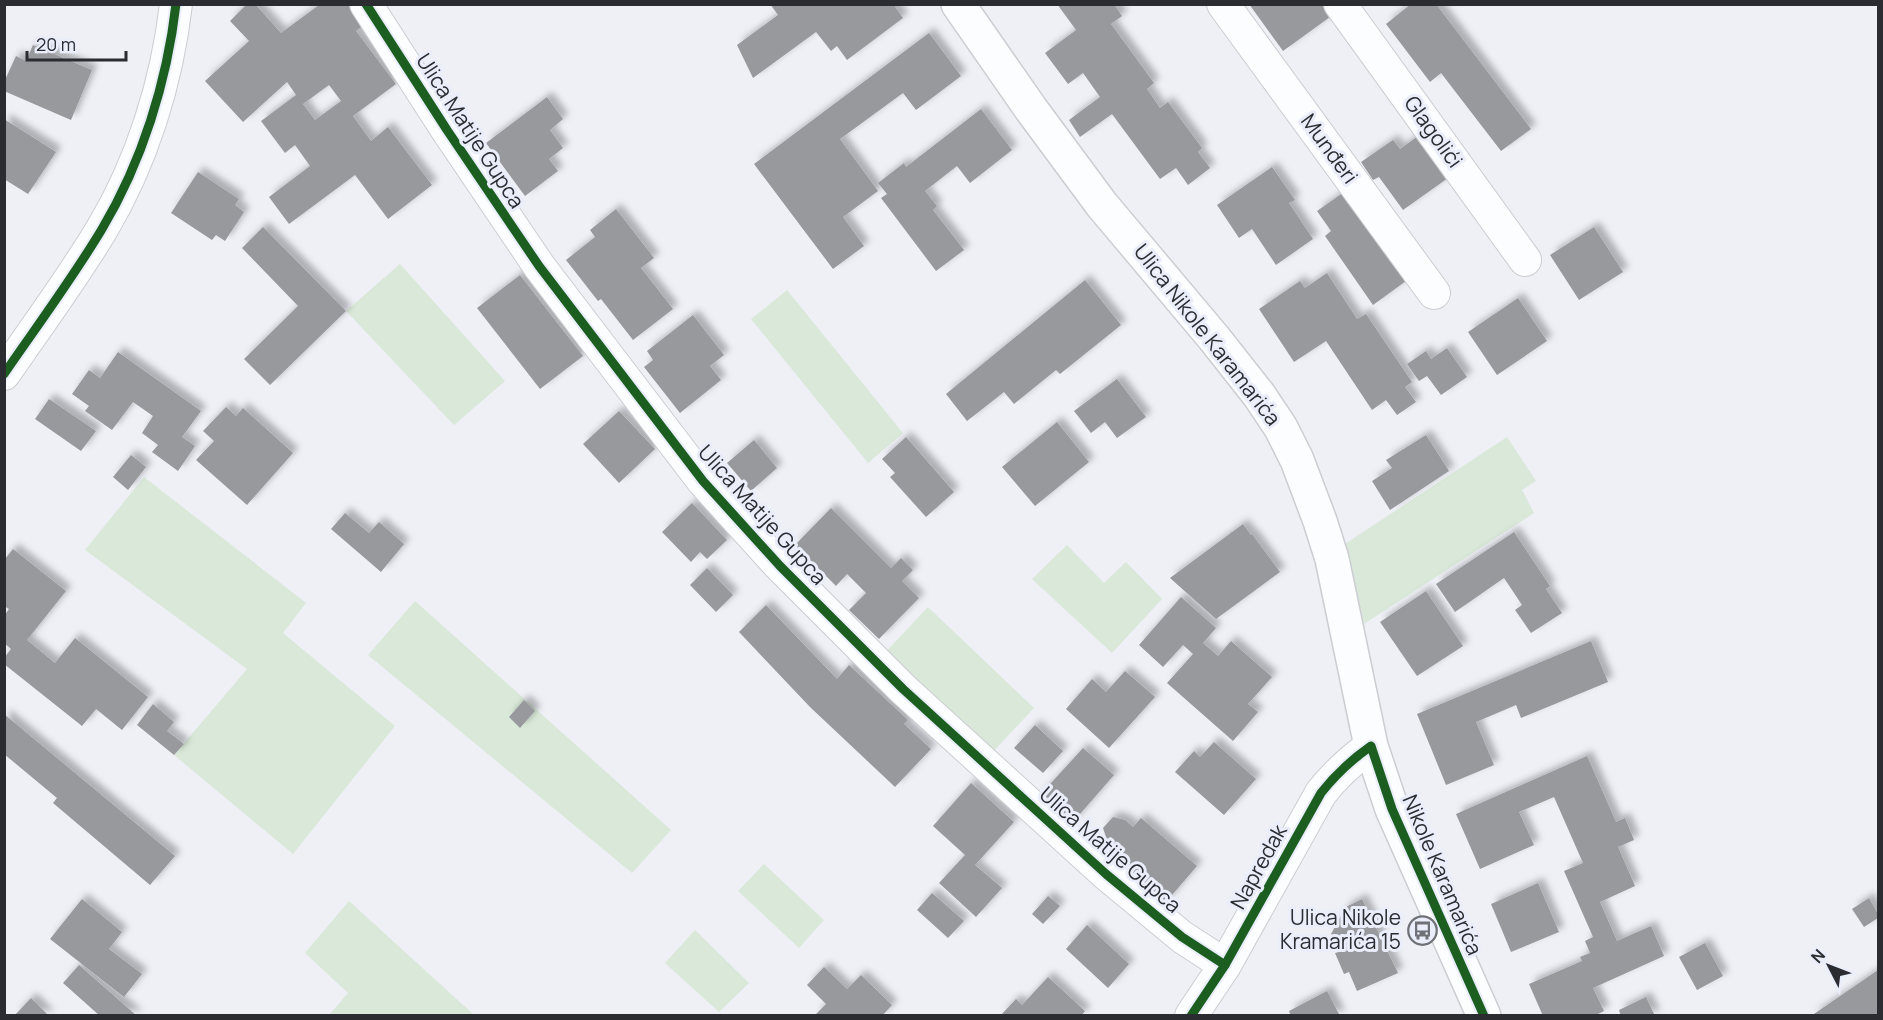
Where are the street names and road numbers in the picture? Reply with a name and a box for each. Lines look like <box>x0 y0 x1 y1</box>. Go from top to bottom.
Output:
street label: Ulica Matije Gupca <box>410 48 531 213</box>
street label: Glagolići <box>1398 90 1469 173</box>
street label: Munđeri <box>1295 108 1365 189</box>
street label: Ulica Nikole Karamarića <box>1128 238 1288 431</box>
street label: Ulica Matije Gupca <box>692 438 833 590</box>
street label: Ulica Matije Gupca <box>1034 780 1187 919</box>
street label: Nikole Karamarića <box>1397 790 1489 959</box>
street label: Napredak <box>1223 819 1293 914</box>

